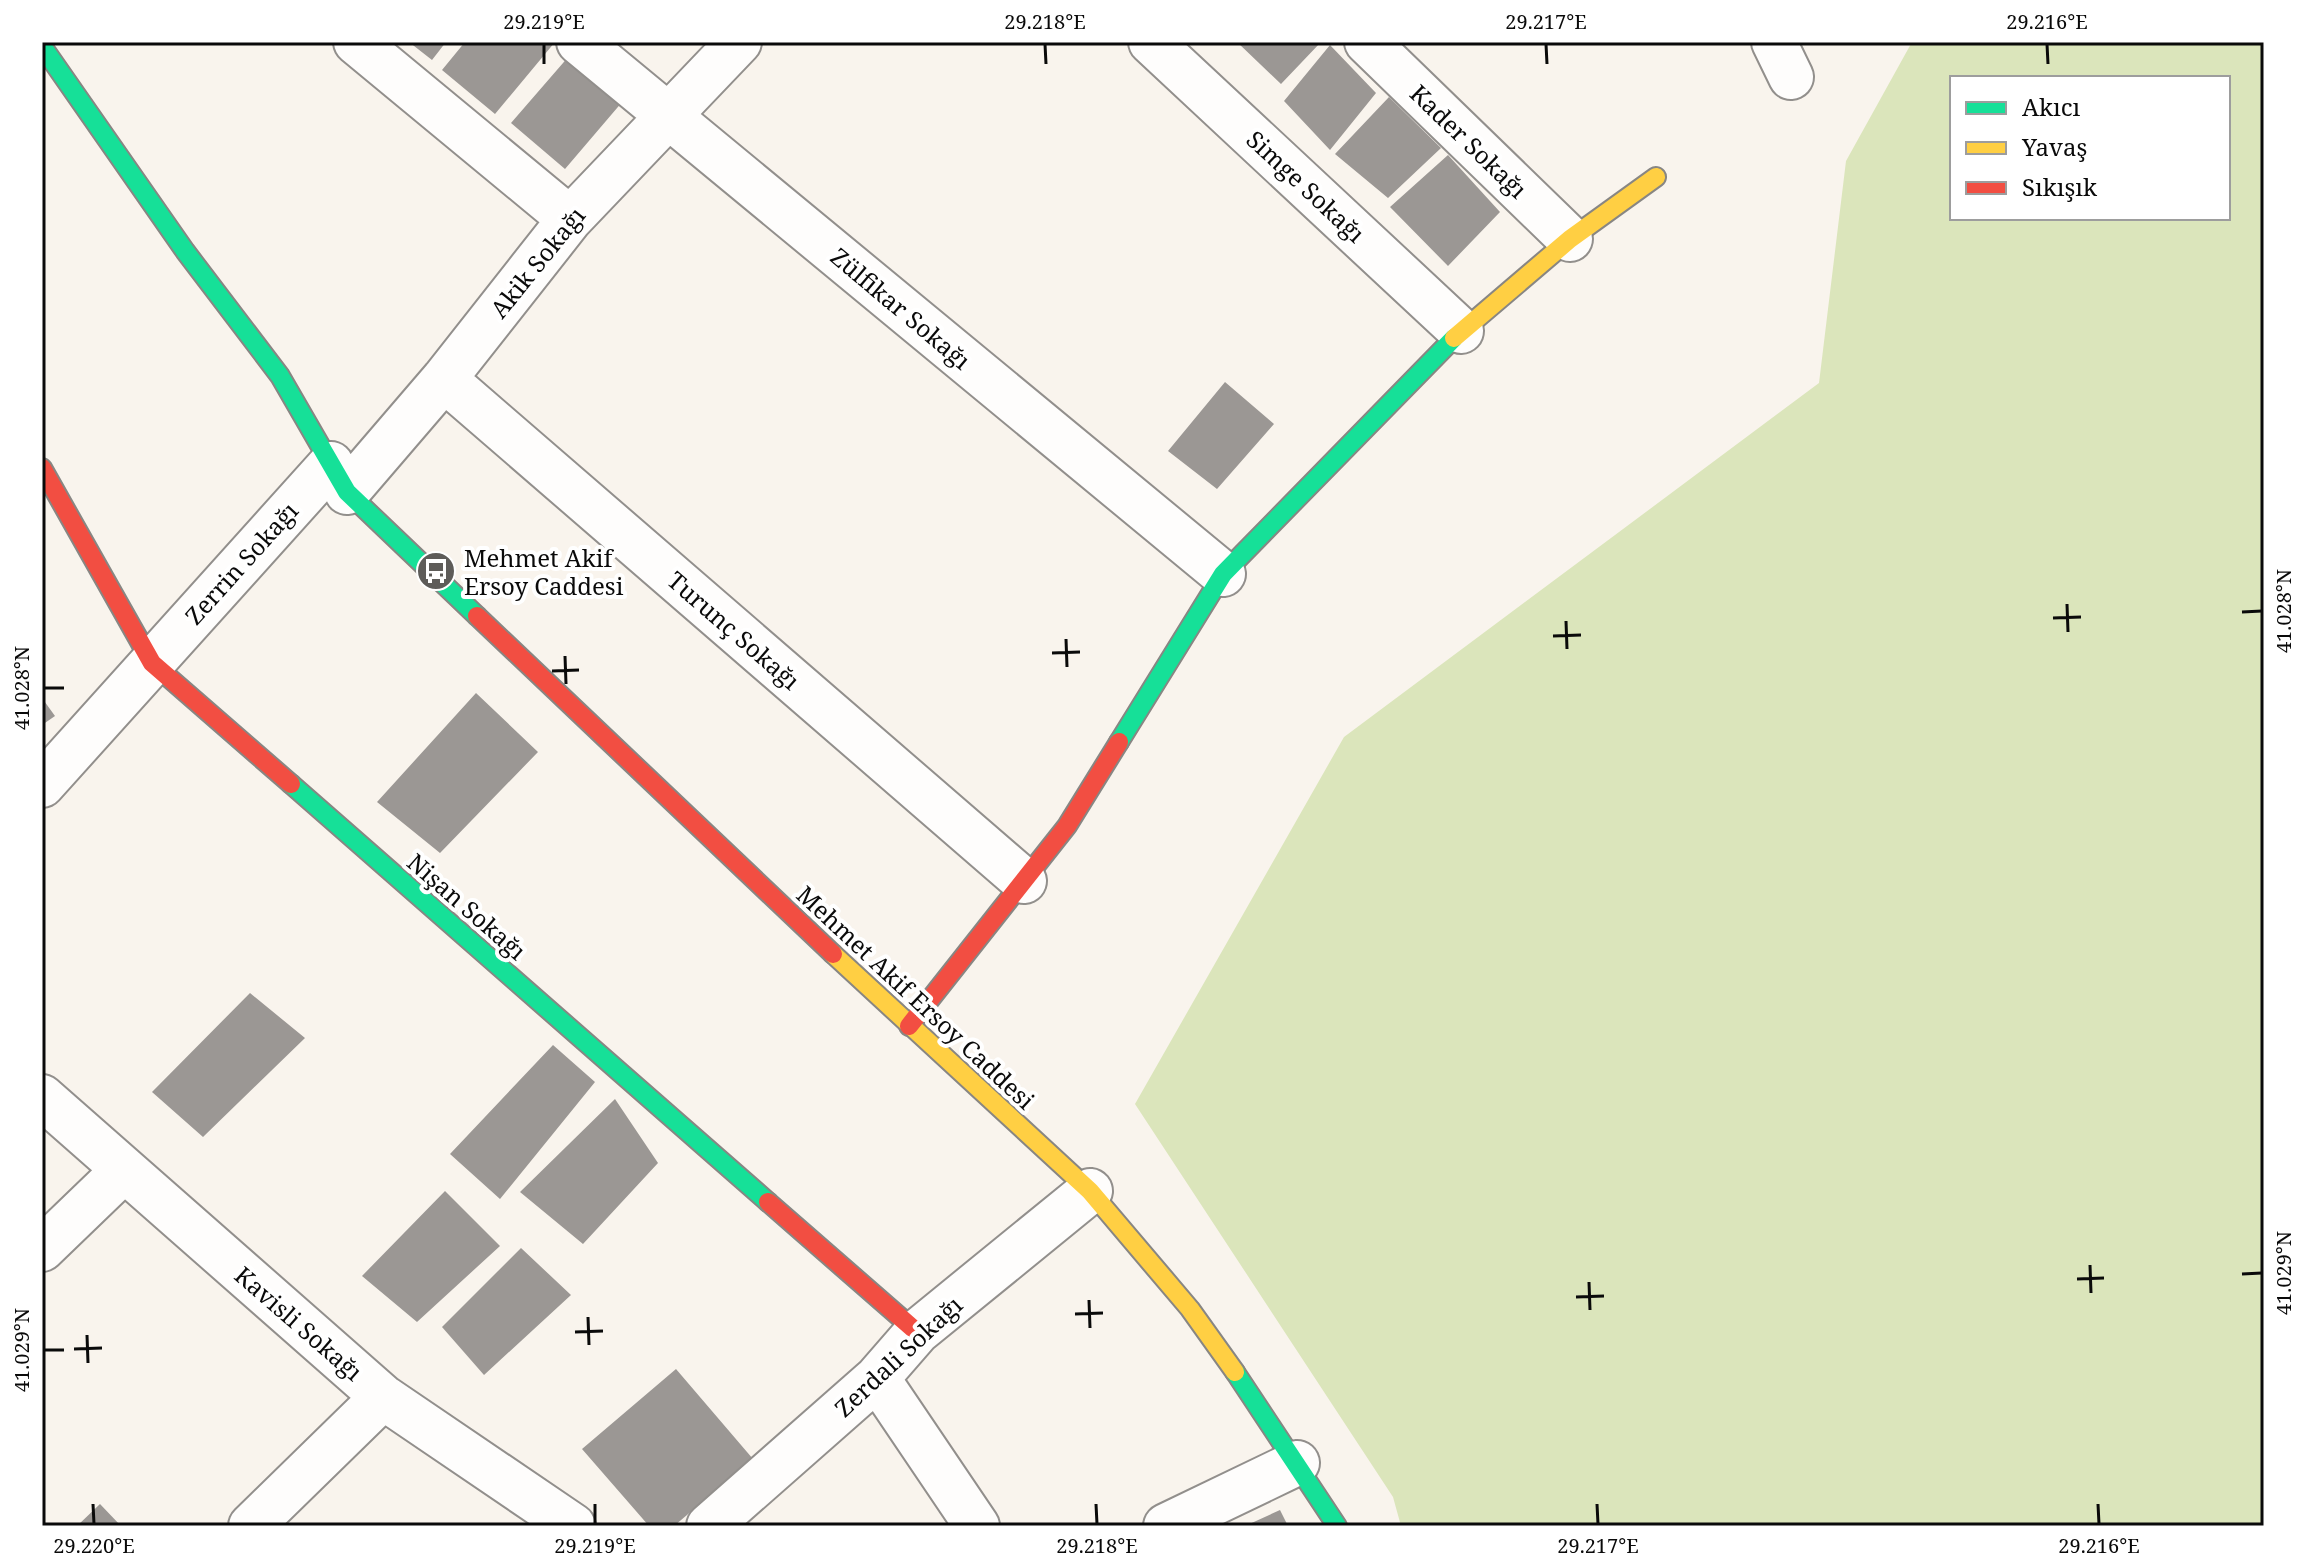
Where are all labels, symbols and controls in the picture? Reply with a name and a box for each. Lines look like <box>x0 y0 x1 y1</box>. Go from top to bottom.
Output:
text: 29.219°E <box>503 8 585 35</box>
text: 29.218°E <box>1004 8 1086 35</box>
text: 29.217°E <box>1505 8 1587 35</box>
text: 29.216°E <box>2006 8 2088 35</box>
legend <box>1950 76 2230 220</box>
street label: Kader Sokağı <box>1403 77 1535 205</box>
text: Akıcı <box>2022 90 2080 123</box>
street label: Simge Sokağı <box>1240 123 1373 250</box>
text: Yavaş <box>2021 130 2087 163</box>
text: Sıkışık <box>2022 170 2098 203</box>
street label: Akik Sokağı <box>482 199 592 324</box>
street label: Zülfikar Sokağı <box>824 240 978 376</box>
street label: Zerrin Sokağı <box>177 494 305 631</box>
place label: Mehmet Akif Ersoy Caddesi <box>464 541 624 602</box>
bus stop icon: Mehmet Akif Ersoy Caddesi <box>415 550 457 592</box>
street label: Turunç Sokağı <box>661 563 807 697</box>
text: 41.028°N <box>2270 569 2297 653</box>
text: 41.028°N <box>8 646 35 730</box>
street label: Nişan Sokağı <box>401 845 534 967</box>
street label: Mehmet Akif Ersoy Caddesi <box>790 878 1042 1116</box>
text: 41.029°N <box>2270 1231 2297 1315</box>
street label: Kavisli Sokağı <box>228 1258 370 1388</box>
street label: Zerdali Sokağı <box>827 1288 969 1424</box>
text: 41.029°N <box>8 1308 35 1392</box>
text: 29.220°E <box>53 1532 135 1559</box>
text: 29.219°E <box>554 1532 636 1559</box>
text: 29.218°E <box>1056 1532 1138 1559</box>
text: 29.217°E <box>1557 1532 1639 1559</box>
text: 29.216°E <box>2058 1532 2140 1559</box>

